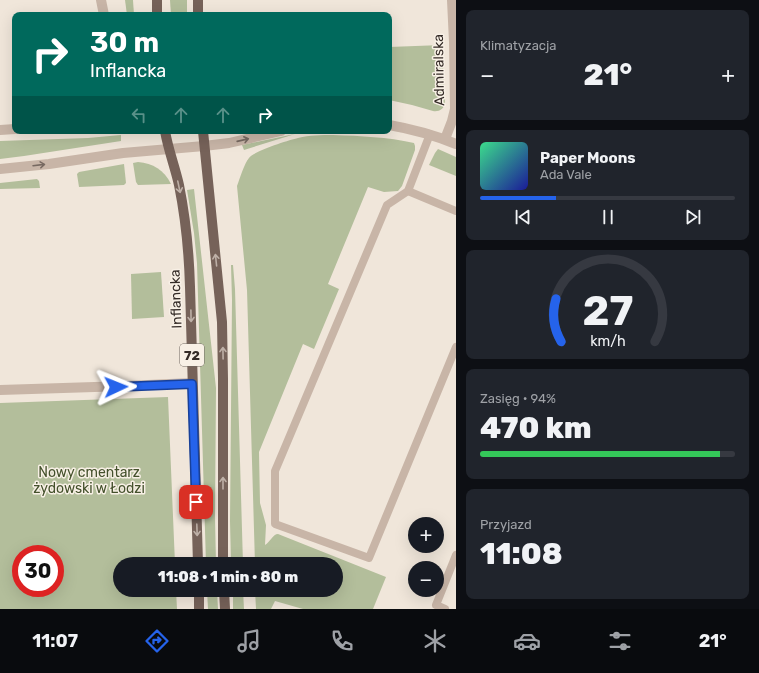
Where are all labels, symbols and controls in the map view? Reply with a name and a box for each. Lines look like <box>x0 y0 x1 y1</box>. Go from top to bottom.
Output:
text: 30 m <box>90 26 159 59</box>
icon: right <box>24 28 76 80</box>
street label: Admiralska <box>430 34 448 106</box>
text: Klimatyzacja <box>480 38 556 53</box>
text: 21° <box>583 57 632 93</box>
text: Inflancka <box>90 60 166 82</box>
text: − <box>480 62 494 89</box>
text: + <box>721 62 735 89</box>
icon: left <box>128 104 150 126</box>
icon: ahead <box>170 104 192 126</box>
icon: ahead <box>212 104 234 126</box>
icon: right <box>254 104 276 126</box>
one-way arrow <box>236 136 249 144</box>
text: Paper Moons <box>540 149 636 167</box>
one-way arrow <box>32 161 45 169</box>
text: Ada Vale <box>540 167 592 182</box>
one-way arrow <box>175 180 183 193</box>
icon: previous <box>512 206 534 228</box>
icon: pause <box>597 206 619 228</box>
icon: next <box>682 206 704 228</box>
one-way arrow <box>212 254 220 267</box>
street label: Inflancka <box>166 269 186 329</box>
text: 27 <box>582 286 633 335</box>
one-way arrow <box>187 309 195 322</box>
text: km/h <box>590 333 625 350</box>
road number: 72 <box>180 344 204 366</box>
one-way arrow <box>219 347 227 360</box>
position arrow <box>95 366 137 408</box>
text: Zasięg · 94% <box>480 391 556 406</box>
text: 470 km <box>480 410 592 446</box>
park label: Nowy cmentarz żydowski w Łodzi <box>33 464 145 497</box>
one-way arrow <box>219 477 227 490</box>
pin <box>179 485 213 519</box>
icon: arrive <box>185 491 207 513</box>
map controls <box>408 517 444 597</box>
button: + <box>408 517 444 553</box>
text: Przyjazd <box>480 517 532 532</box>
one-way arrow <box>193 523 200 536</box>
text: 11:08 <box>480 536 563 572</box>
speed limit sign: 30 <box>12 545 64 597</box>
button: − <box>408 561 444 597</box>
text: 11:08 · 1 min · 80 m <box>158 568 298 586</box>
icon: directions <box>143 627 171 655</box>
icon: music <box>235 627 263 655</box>
icon: phone <box>328 627 356 655</box>
icon: climate <box>421 627 449 655</box>
icon: car <box>513 627 541 655</box>
icon: filters <box>606 627 634 655</box>
text: 11:07 <box>32 630 78 652</box>
text: 21° <box>699 630 727 652</box>

